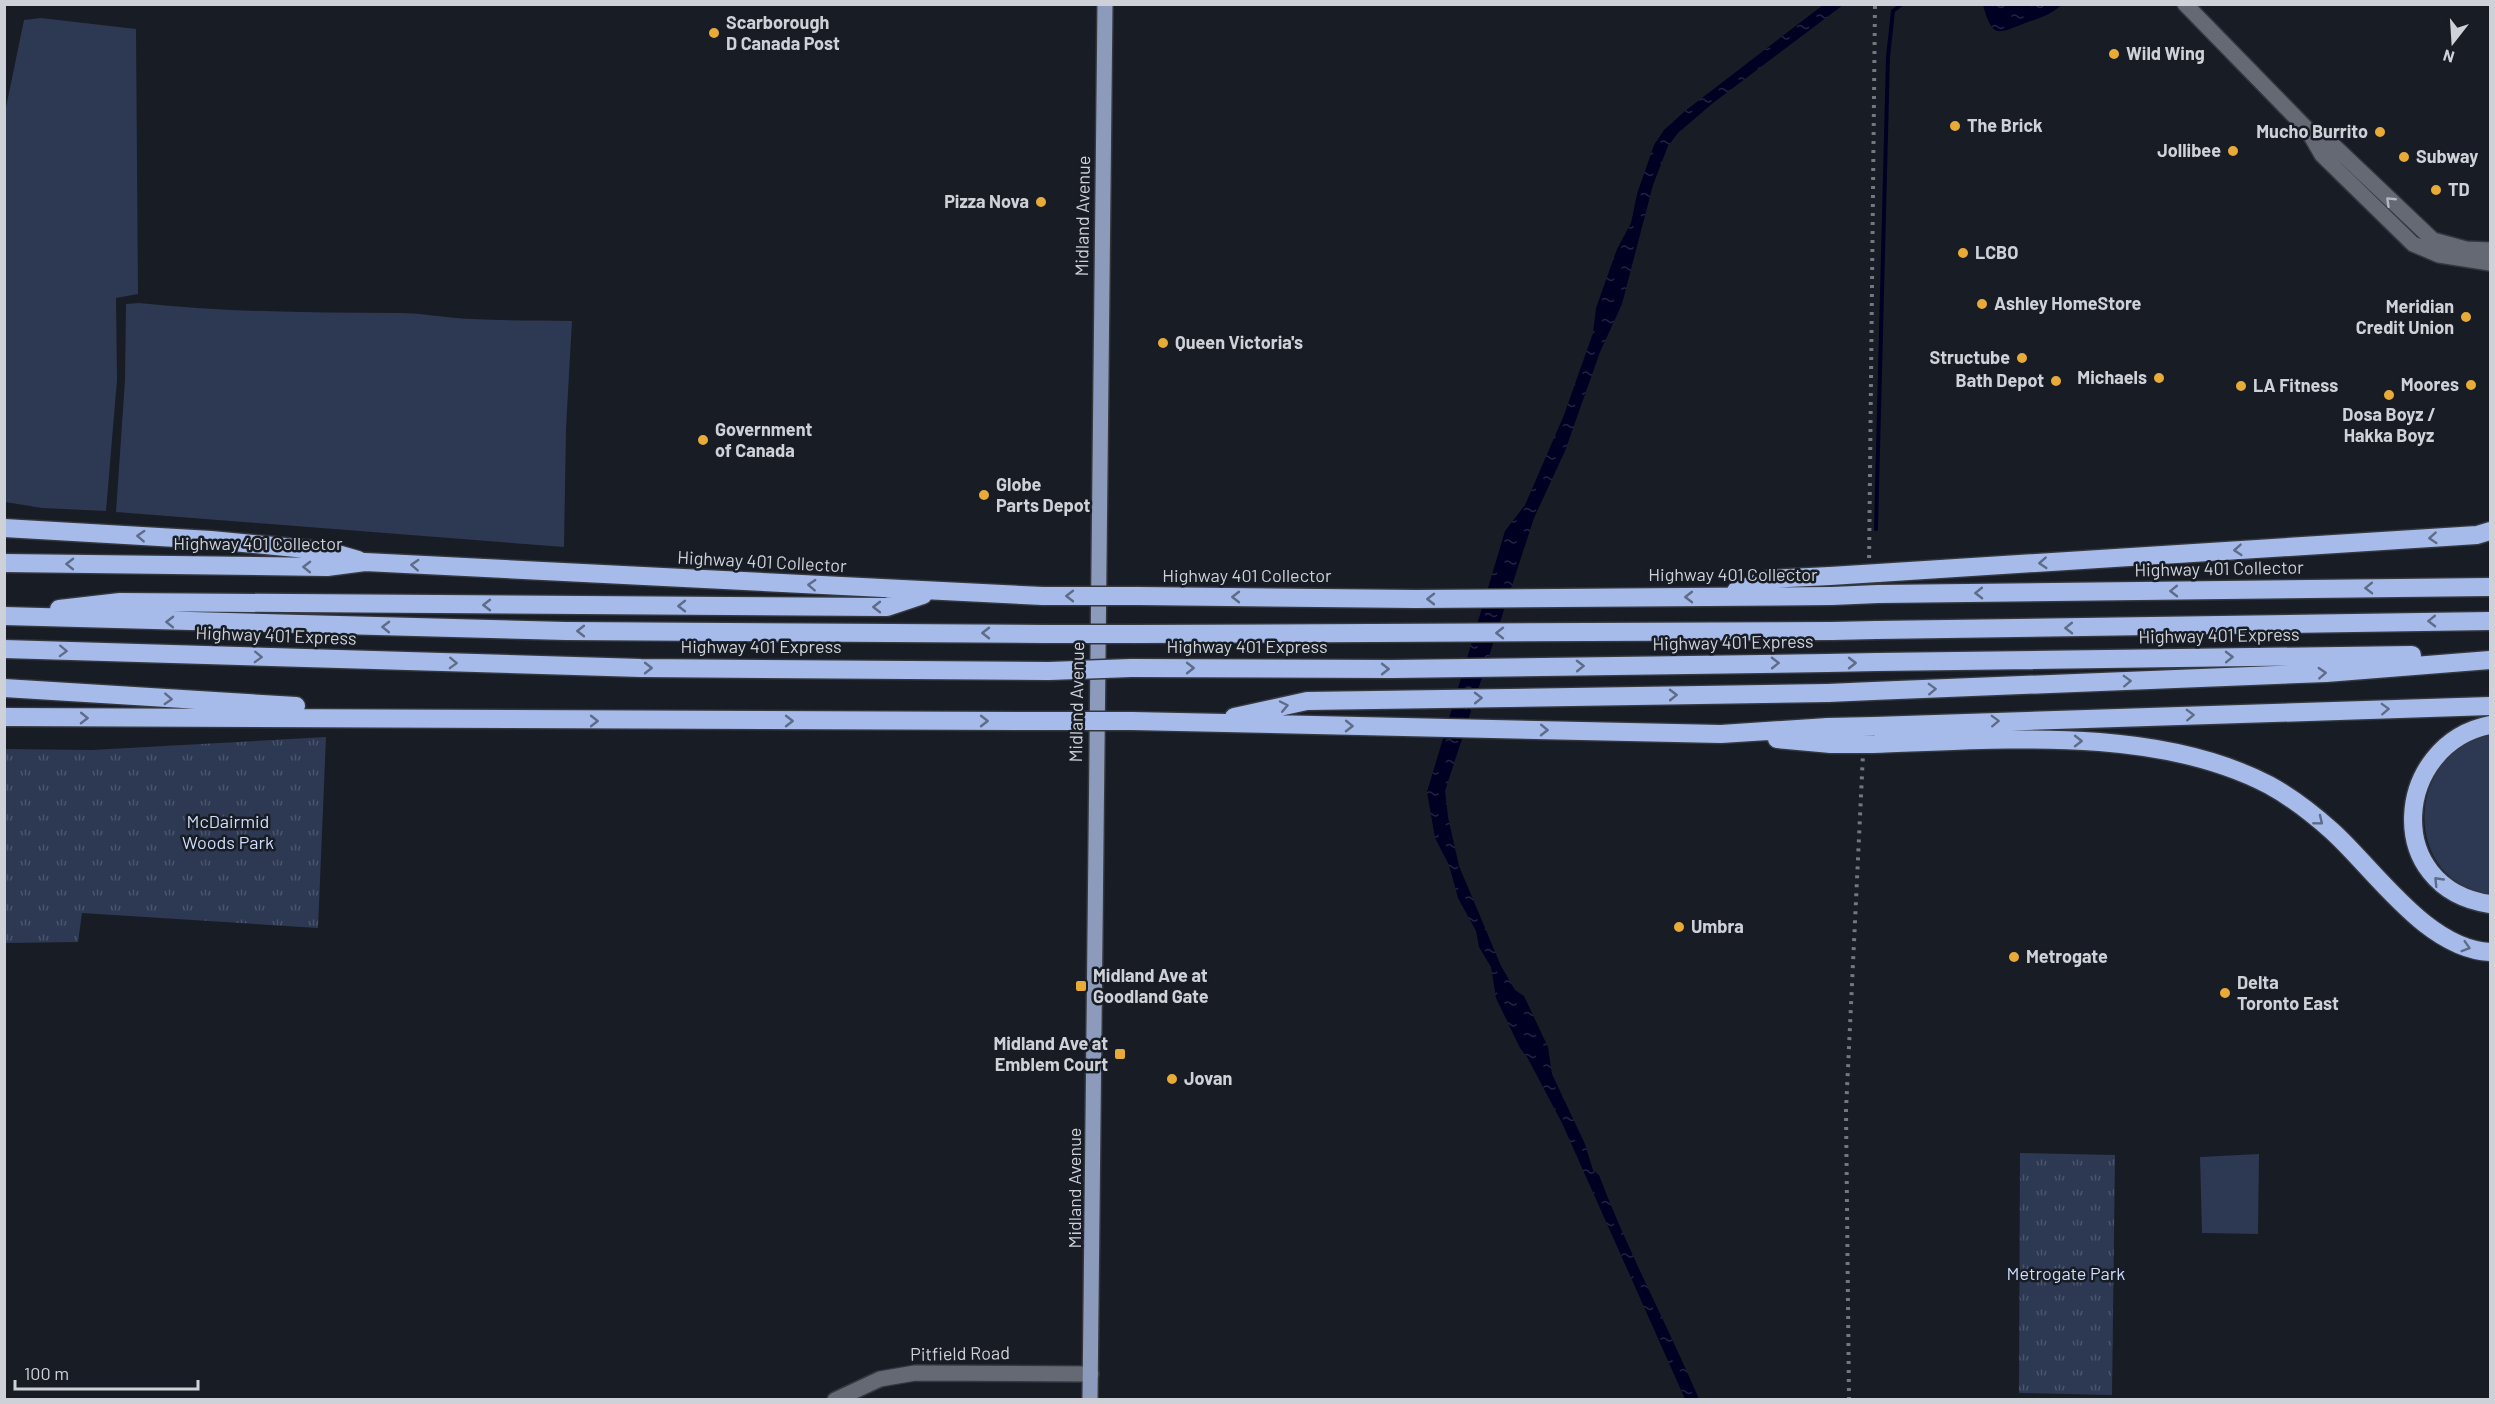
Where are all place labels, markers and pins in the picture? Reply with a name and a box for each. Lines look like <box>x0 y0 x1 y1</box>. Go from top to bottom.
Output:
place label: Scarborough D Canada Post <box>726 11 840 54</box>
marker: Scarborough D Canada Post <box>707 26 721 40</box>
place label: Wild Wing <box>2126 42 2205 64</box>
marker: Wild Wing <box>2107 47 2121 61</box>
place label: The Brick <box>1967 114 2043 136</box>
marker: The Brick <box>1948 119 1962 133</box>
place label: Mucho Burrito <box>2256 120 2368 142</box>
marker: Mucho Burrito <box>2373 125 2387 139</box>
place label: Jollibee <box>2157 139 2221 161</box>
marker: Jollibee <box>2226 144 2240 158</box>
place label: Subway <box>2416 145 2478 167</box>
marker: Subway <box>2397 150 2411 164</box>
place label: TD <box>2448 178 2470 200</box>
marker: TD <box>2429 183 2443 197</box>
place label: Pizza Nova <box>944 190 1029 212</box>
marker: Pizza Nova <box>1034 195 1048 209</box>
place label: LCBO <box>1975 241 2018 263</box>
marker: LCBO <box>1956 246 1970 260</box>
place label: Ashley HomeStore <box>1994 292 2142 314</box>
place label: Meridian Credit Union <box>2356 295 2454 338</box>
marker: Ashley HomeStore <box>1975 297 1989 311</box>
marker: Meridian Credit Union <box>2459 310 2473 324</box>
place label: Queen Victoria's <box>1175 331 1303 353</box>
marker: Queen Victoria's <box>1156 336 1170 350</box>
place label: Structube <box>1929 346 2010 368</box>
marker: Structube <box>2015 351 2029 365</box>
place label: Michaels <box>2077 366 2147 388</box>
place label: Bath Depot <box>1956 369 2044 391</box>
marker: Michaels <box>2152 371 2166 385</box>
place label: Moores <box>2401 373 2459 395</box>
marker: Bath Depot <box>2049 374 2063 388</box>
place label: LA Fitness <box>2253 374 2338 396</box>
marker: Moores <box>2464 378 2478 392</box>
marker: LA Fitness <box>2234 379 2248 393</box>
marker: Dosa Boyz / Hakka Boyz <box>2382 388 2396 402</box>
place label: Dosa Boyz / Hakka Boyz <box>2342 403 2436 446</box>
place label: Government of Canada <box>715 418 813 461</box>
marker: Government of Canada <box>696 433 710 447</box>
place label: Globe Parts Depot <box>996 473 1090 516</box>
marker: Globe Parts Depot <box>977 488 991 502</box>
place label: Umbra <box>1691 915 1744 937</box>
marker: Umbra <box>1672 920 1686 934</box>
place label: Metrogate <box>2026 945 2108 967</box>
marker: Metrogate <box>2007 950 2021 964</box>
place label: Midland Ave at Goodland Gate <box>1093 964 1209 1007</box>
place label: Delta Toronto East <box>2237 971 2339 1014</box>
marker: Midland Ave at Goodland Gate <box>1074 979 1088 993</box>
marker: Delta Toronto East <box>2218 986 2232 1000</box>
place label: Midland Ave at Emblem Court <box>993 1032 1108 1075</box>
marker: Midland Ave at Emblem Court <box>1113 1047 1127 1061</box>
place label: Jovan <box>1184 1067 1232 1089</box>
marker: Jovan <box>1165 1072 1179 1086</box>

